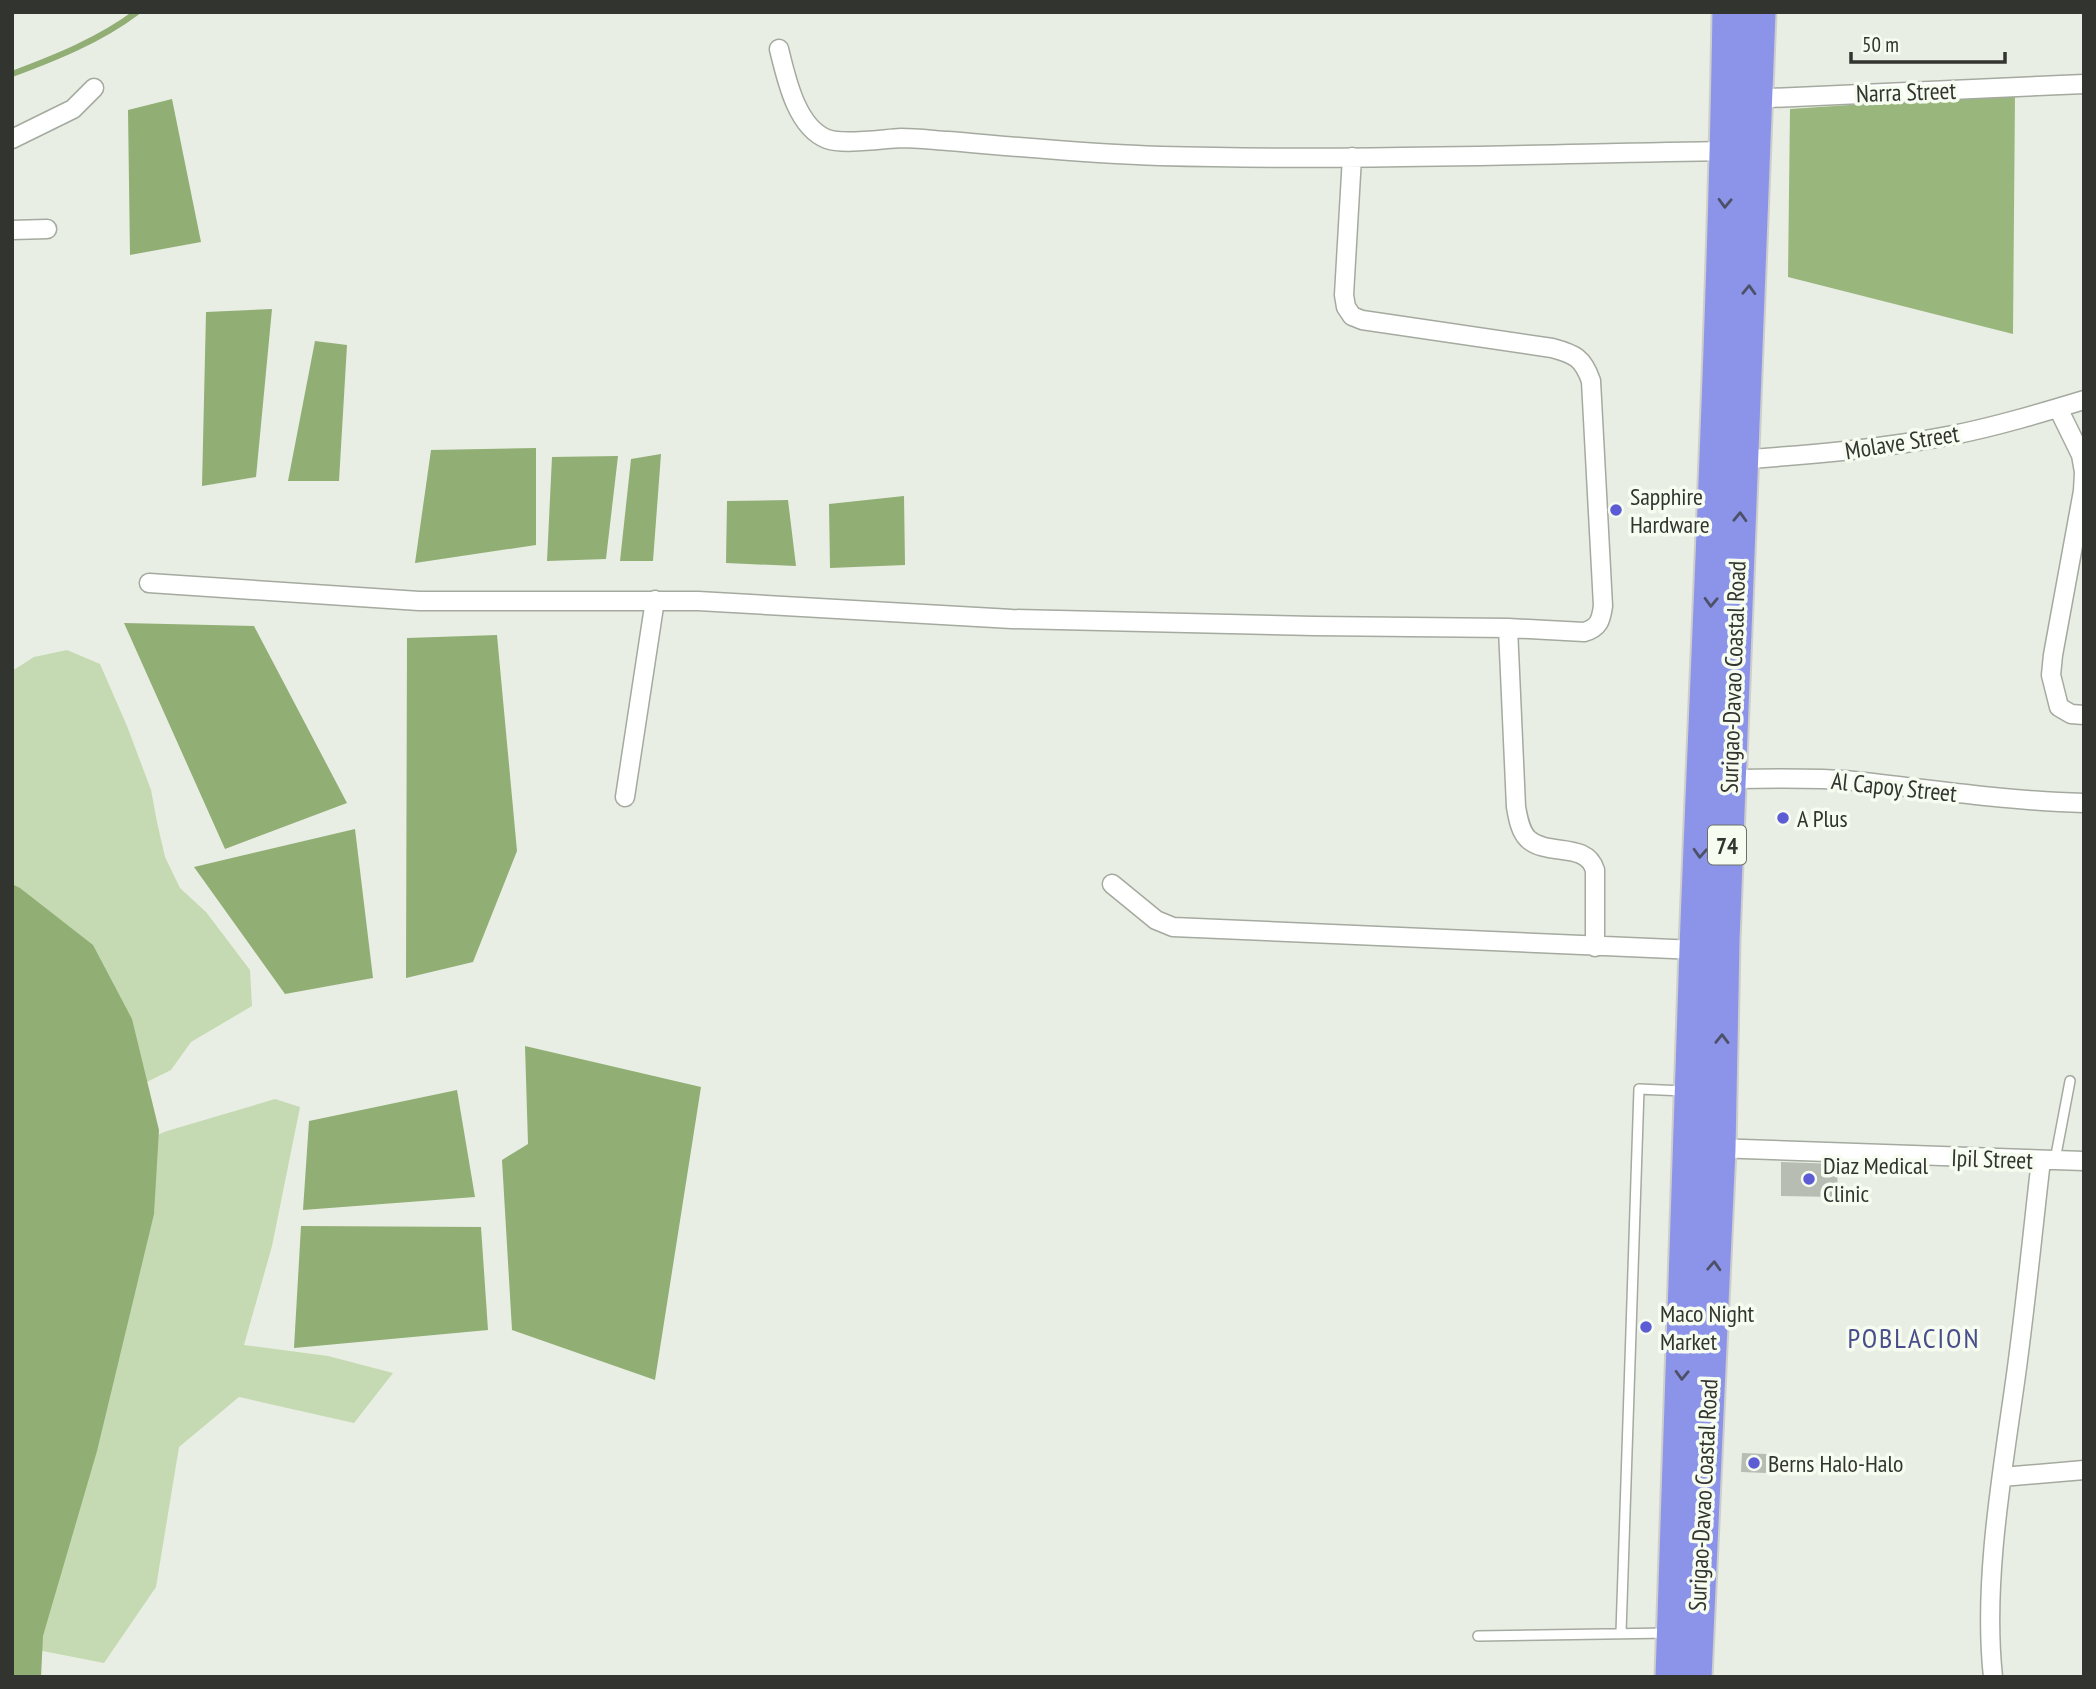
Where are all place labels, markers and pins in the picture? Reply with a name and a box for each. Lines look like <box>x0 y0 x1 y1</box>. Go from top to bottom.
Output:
place label: Sapphire Hardware <box>1630 481 1710 540</box>
marker: Sapphire Hardware <box>1608 502 1624 518</box>
place label: A Plus <box>1797 803 1848 834</box>
marker: A Plus <box>1775 810 1791 826</box>
place label: Diaz Medical Clinic <box>1823 1150 1929 1209</box>
marker: Diaz Medical Clinic <box>1801 1171 1817 1187</box>
place label: Maco Night Market <box>1660 1298 1755 1357</box>
marker: Maco Night Market <box>1638 1319 1654 1335</box>
place label: Berns Halo-Halo <box>1768 1448 1903 1479</box>
marker: Berns Halo-Halo <box>1746 1455 1762 1471</box>

